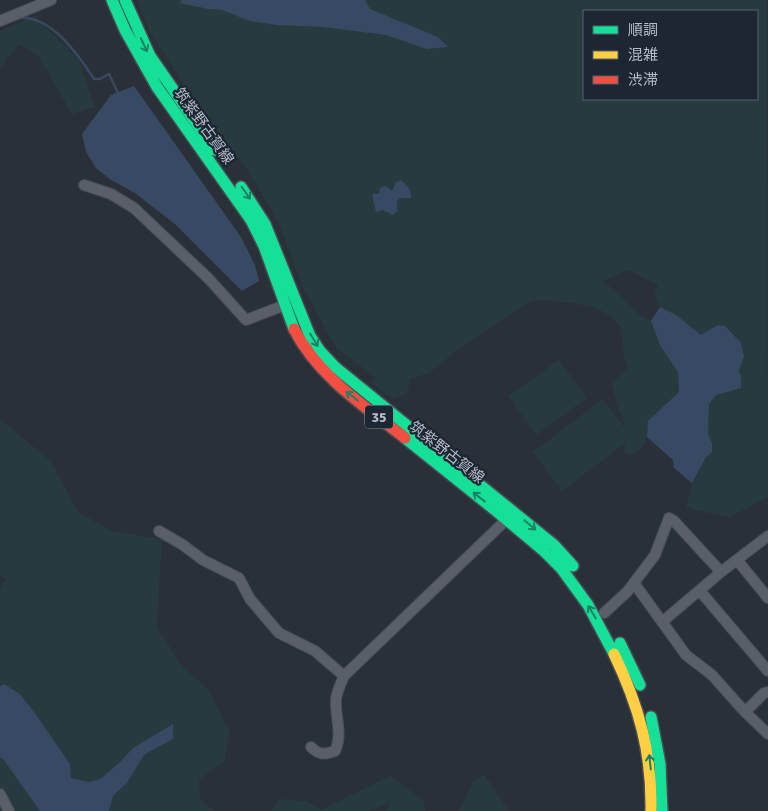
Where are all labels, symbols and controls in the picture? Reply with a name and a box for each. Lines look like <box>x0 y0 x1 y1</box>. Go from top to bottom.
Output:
legend <box>583 10 758 100</box>
text: 順調 <box>628 21 658 39</box>
one-way arrow <box>140 37 150 52</box>
text: 混雑 <box>628 46 658 64</box>
text: 渋滞 <box>628 71 658 89</box>
street label: 筑紫野古賀線 <box>170 84 238 168</box>
one-way arrow <box>241 186 251 200</box>
one-way arrow <box>309 333 319 347</box>
one-way arrow <box>345 390 358 401</box>
road number: 35 <box>365 406 393 428</box>
street label: 筑紫野古賀線 <box>406 417 488 487</box>
one-way arrow <box>473 491 486 502</box>
one-way arrow <box>523 519 536 530</box>
one-way arrow <box>586 606 596 620</box>
one-way arrow <box>645 755 654 771</box>

